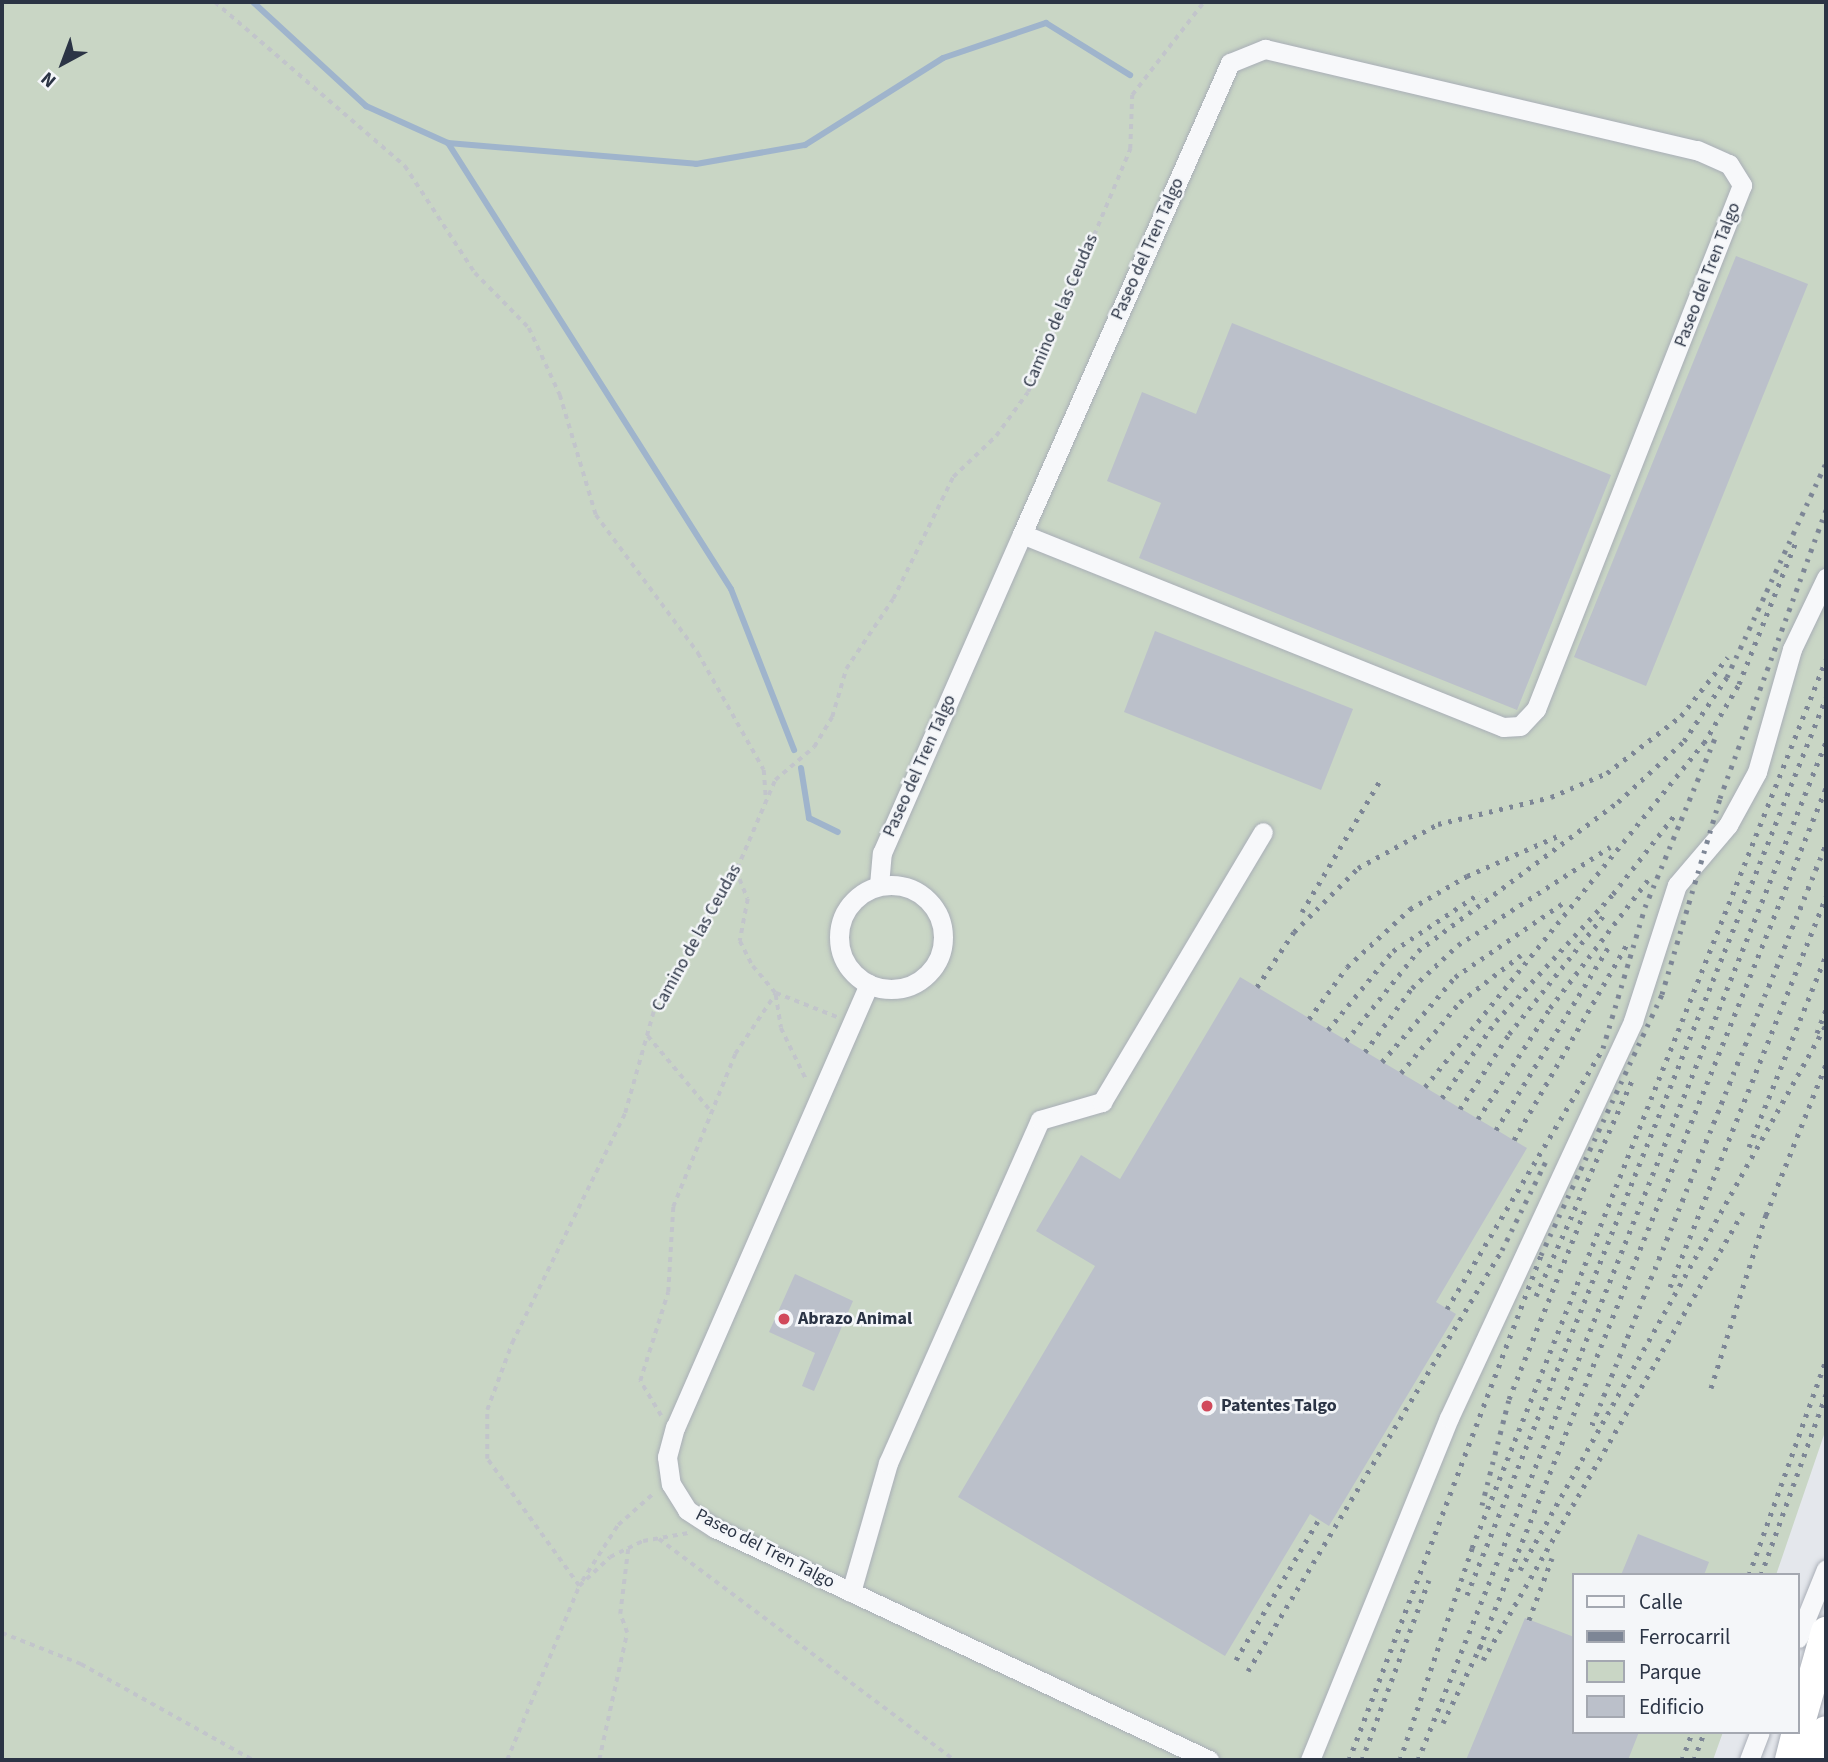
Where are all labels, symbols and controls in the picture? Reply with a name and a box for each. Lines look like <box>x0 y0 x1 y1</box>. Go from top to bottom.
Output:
north arrow <box>28 28 98 98</box>
text: N <box>35 65 63 94</box>
street label: Paseo del Tren Talgo <box>1107 175 1189 323</box>
street label: Paseo del Tren Talgo <box>1670 200 1746 350</box>
street label: Camino de las Ceudas <box>1019 231 1103 391</box>
street label: Paseo del Tren Talgo <box>879 692 961 840</box>
street label: Camino de las Ceudas <box>648 861 746 1015</box>
place label: Abrazo Animal <box>798 1308 912 1330</box>
marker: Abrazo Animal <box>776 1311 792 1327</box>
place label: Patentes Talgo <box>1221 1395 1337 1417</box>
marker: Patentes Talgo <box>1199 1398 1215 1414</box>
street label: Paseo del Tren Talgo <box>692 1505 838 1593</box>
legend <box>1573 1573 1800 1734</box>
text: Calle <box>1639 1587 1683 1617</box>
text: Ferrocarril <box>1639 1622 1730 1652</box>
text: Parque <box>1639 1657 1701 1687</box>
text: Edificio <box>1639 1692 1704 1722</box>

